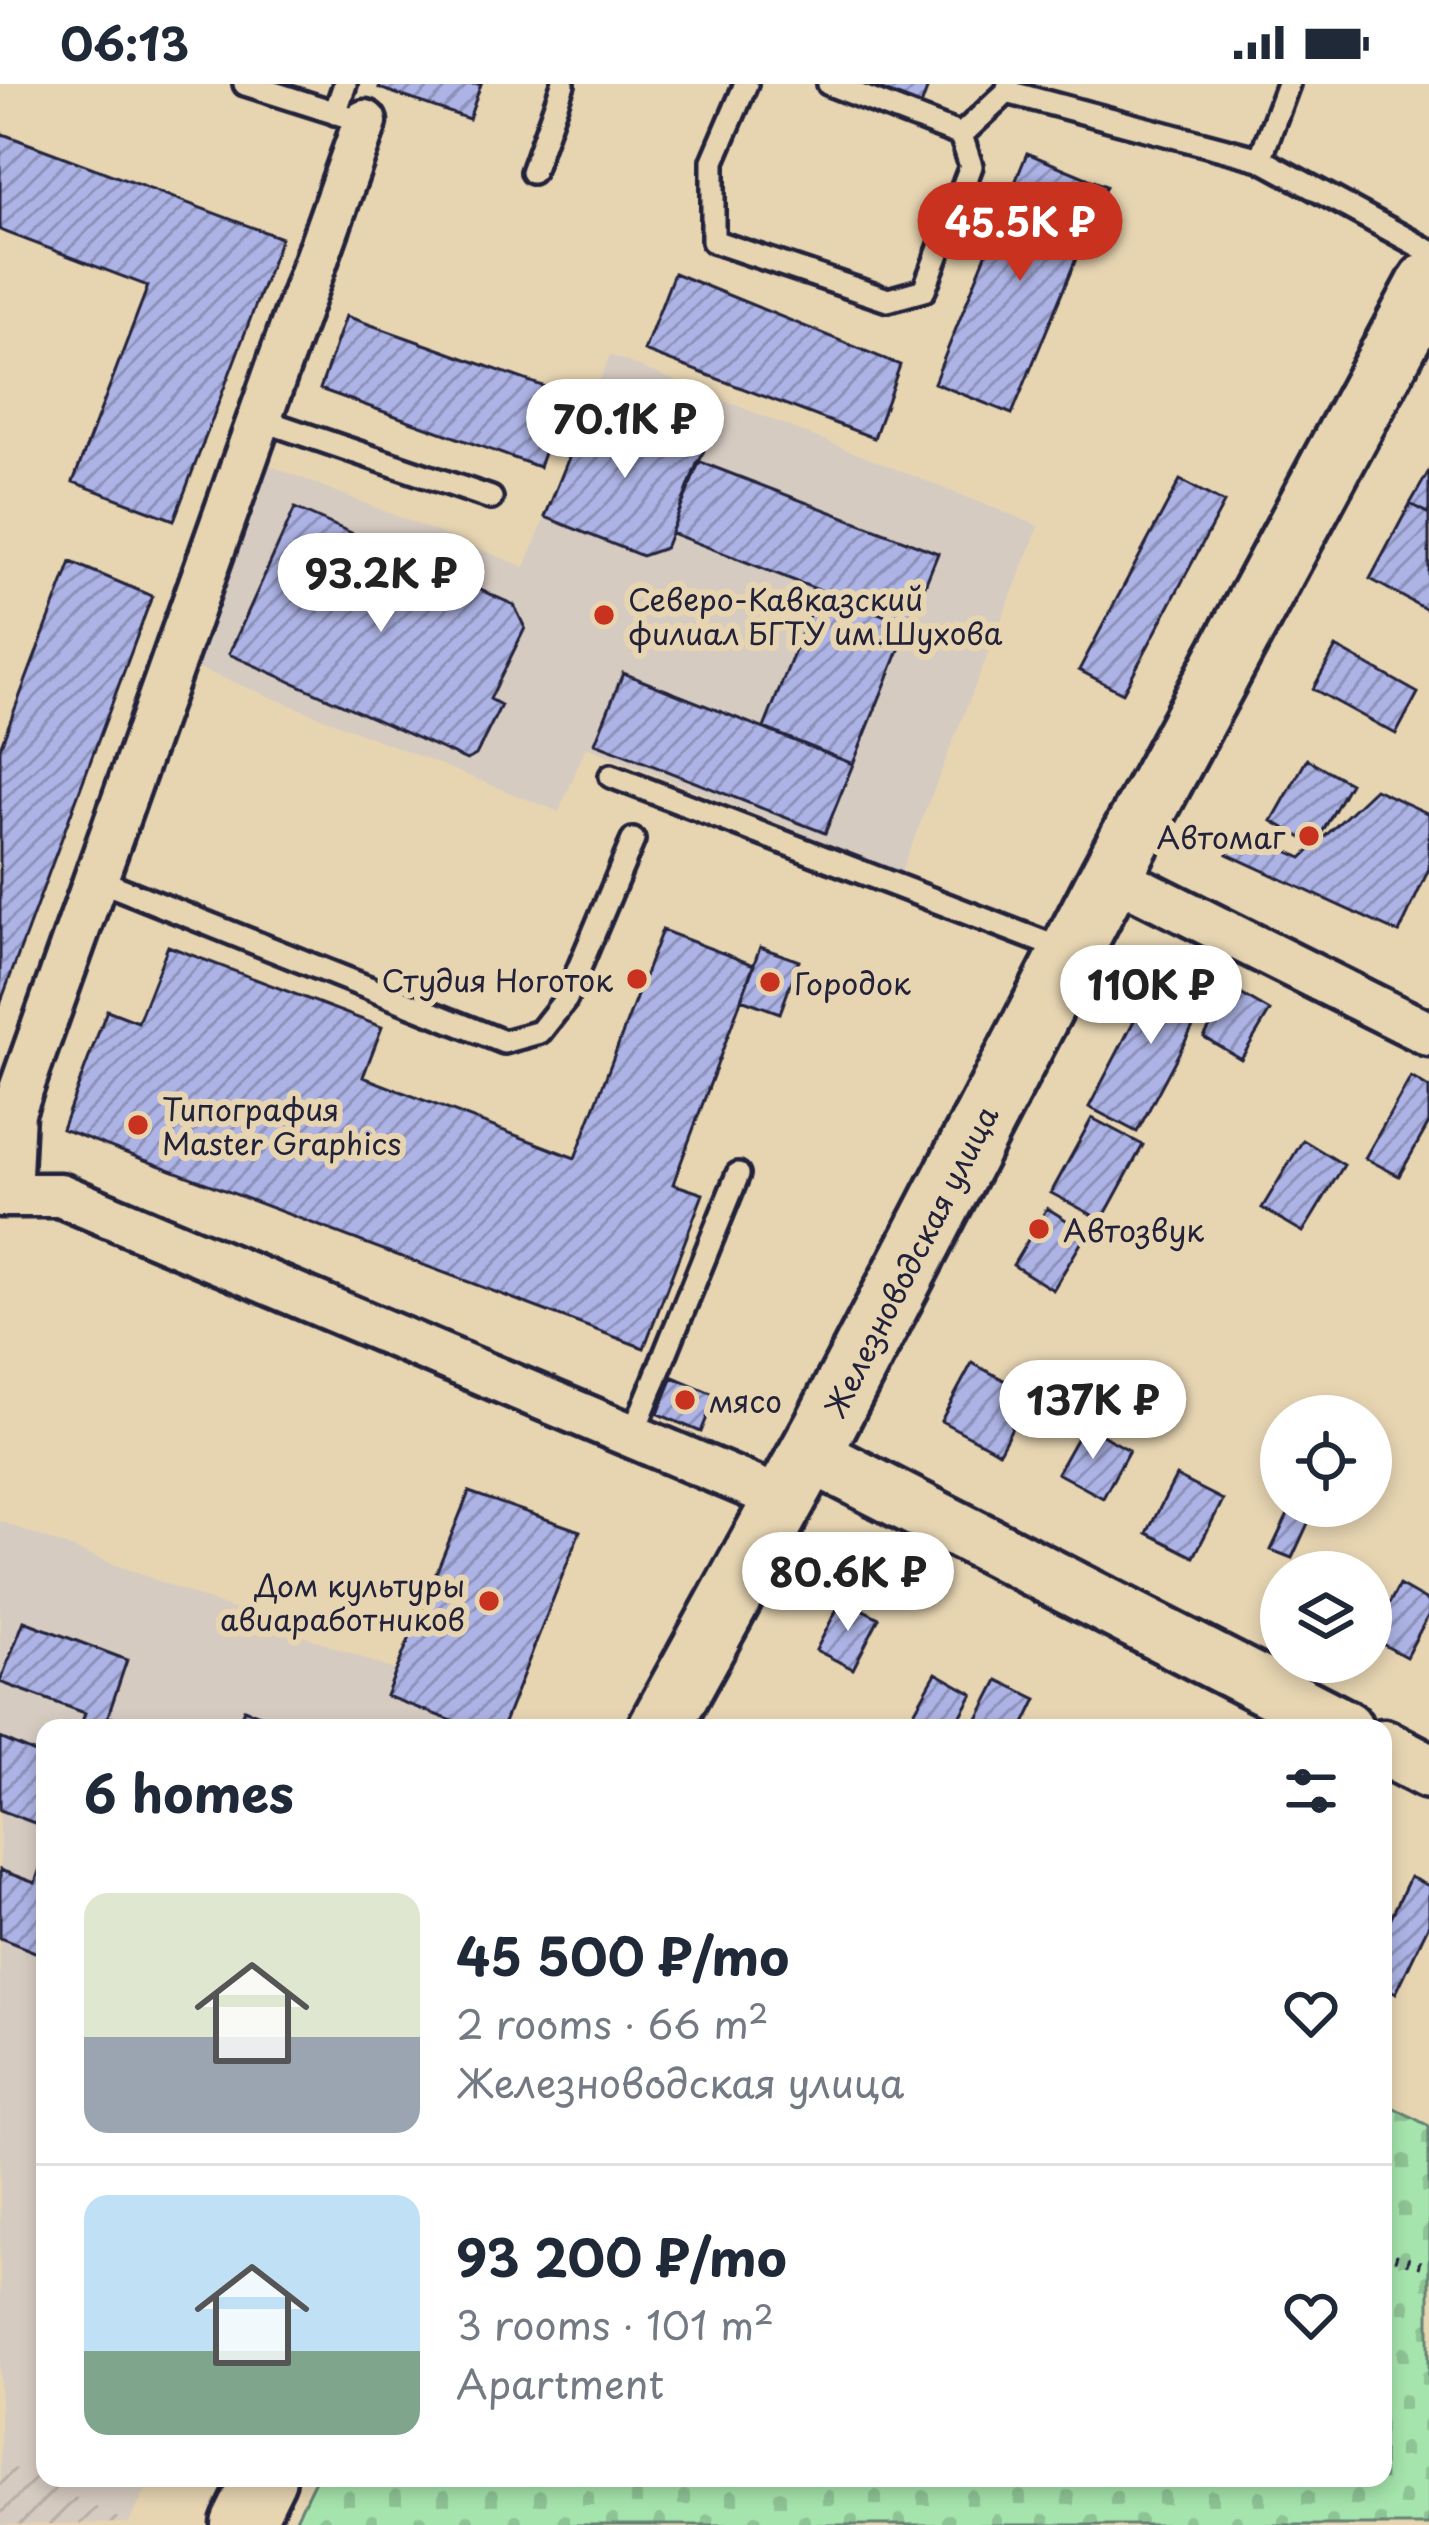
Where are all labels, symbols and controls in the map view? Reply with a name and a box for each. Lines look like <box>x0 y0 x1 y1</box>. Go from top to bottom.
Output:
text: 06:13 <box>60 8 189 76</box>
pin: 45.5K ₽ <box>909 182 1131 284</box>
text: 45.5K ₽ <box>945 191 1095 250</box>
pin: 70.1K ₽ <box>514 379 736 481</box>
text: 70.1K ₽ <box>553 388 697 447</box>
pin: 93.2K ₽ <box>270 533 492 635</box>
text: 93.2K ₽ <box>305 542 457 601</box>
place label: Северо-Кавказский филиал БГТУ им.Шухова <box>628 576 1003 655</box>
marker: Северо-Кавказский филиал БГТУ им.Шухова <box>591 602 617 628</box>
place label: Автомаг <box>1157 814 1286 859</box>
marker: Автомаг <box>1296 823 1322 849</box>
pin: 110K ₽ <box>1053 945 1249 1047</box>
text: 110K ₽ <box>1087 954 1215 1013</box>
place label: Студия Ноготок <box>382 957 613 1002</box>
place label: Городок <box>794 960 911 1005</box>
marker: Студия Ноготок <box>624 966 650 992</box>
marker: Городок <box>757 969 783 995</box>
place label: Типография Master Graphics <box>162 1086 401 1165</box>
street label: Железноводская улица <box>812 1097 1008 1425</box>
marker: Типография Master Graphics <box>125 1112 151 1138</box>
place label: Автозвук <box>1063 1207 1204 1252</box>
marker: Автозвук <box>1026 1216 1052 1242</box>
pin: 137K ₽ <box>995 1360 1191 1462</box>
text: 137K ₽ <box>1026 1369 1160 1428</box>
place label: мясо <box>709 1378 782 1423</box>
marker: мясо <box>672 1387 698 1413</box>
map controls <box>1260 1395 1392 1683</box>
button: locate <box>1260 1395 1392 1527</box>
pin: 80.6K ₽ <box>737 1532 959 1634</box>
text: 80.6K ₽ <box>769 1541 927 1600</box>
button: layers <box>1260 1551 1392 1683</box>
place label: Дом культуры авиаработников <box>220 1562 465 1641</box>
marker: Дом культуры авиаработников <box>476 1588 502 1614</box>
text: 6 homes <box>84 1753 294 1830</box>
icon: filters <box>1278 1758 1344 1824</box>
text: 45 500 ₽/mo <box>456 1916 789 1993</box>
icon: home <box>180 1941 324 2085</box>
icon: heart <box>1278 1980 1344 2046</box>
text: 2 rooms · 66 m² <box>456 1993 769 2052</box>
text: Железноводская улица <box>456 2052 904 2111</box>
text: 93 200 ₽/mo <box>456 2217 787 2294</box>
icon: home <box>180 2243 324 2387</box>
icon: heart <box>1278 2282 1344 2348</box>
text: 3 rooms · 101 m² <box>456 2294 774 2353</box>
text: Apartment <box>456 2353 664 2412</box>

